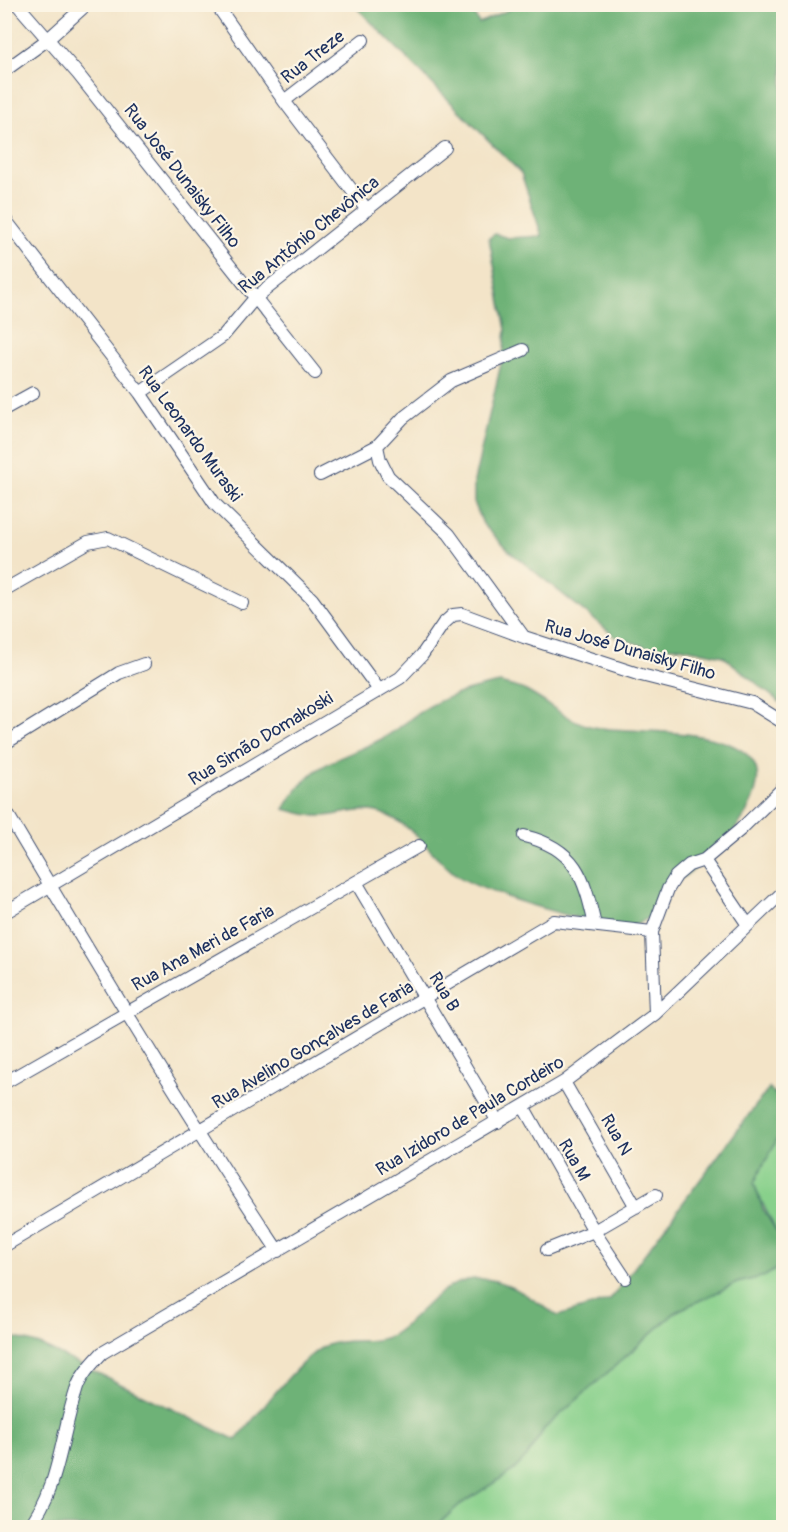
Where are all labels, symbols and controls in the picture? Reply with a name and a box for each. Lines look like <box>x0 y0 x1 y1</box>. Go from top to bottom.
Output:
street label: Rua Treze <box>277 25 349 89</box>
street label: Rua José Dunaisky Filho <box>118 99 246 253</box>
street label: Rua Antônio Chevônica <box>234 171 384 299</box>
street label: Rua Leonardo Muraski <box>133 362 247 506</box>
street label: Rua José Dunaisky Filho <box>542 615 719 686</box>
street label: Rua Simão Domakoski <box>185 687 337 791</box>
street label: Rua Ana Meri de Faria <box>128 899 278 997</box>
street label: Rua B <box>423 968 465 1016</box>
street label: Rua Avelino Gonçalves de Faria <box>208 976 418 1114</box>
street label: Rua Izidoro de Paula Cordeiro <box>372 1050 569 1181</box>
street label: Rua N <box>595 1110 637 1160</box>
street label: Rua M <box>553 1135 595 1185</box>

